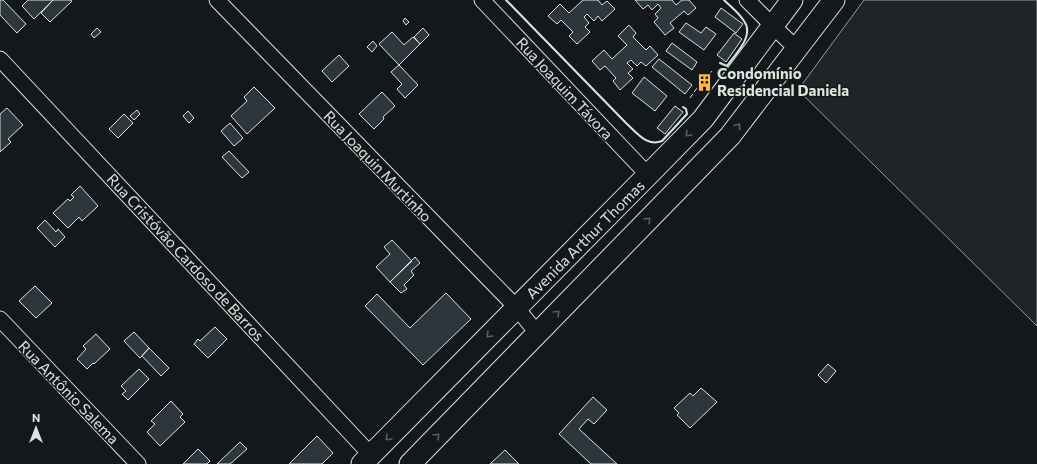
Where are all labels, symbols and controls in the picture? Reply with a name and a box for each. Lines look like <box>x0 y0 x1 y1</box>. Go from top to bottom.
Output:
street label: Rua Joaquim Távora <box>513 33 617 143</box>
place label: Condomínio Residencial Daniela <box>717 64 849 99</box>
building icon: Condomínio Residencial Daniela <box>694 72 714 92</box>
street label: Rua Joaquin Murtinho <box>320 107 436 225</box>
one-way arrow <box>733 124 740 131</box>
one-way arrow <box>685 129 693 137</box>
street label: Rua Cristóvão Cardoso de Barros <box>104 170 268 345</box>
street label: Avenida Arthur Thomas <box>522 176 648 302</box>
one-way arrow <box>643 217 651 225</box>
one-way arrow <box>552 310 560 318</box>
one-way arrow <box>486 330 494 338</box>
street label: Rua Antônio Salema <box>15 337 123 447</box>
north arrow <box>16 408 56 448</box>
text: N <box>32 411 40 424</box>
one-way arrow <box>385 433 393 441</box>
one-way arrow <box>432 433 440 441</box>

